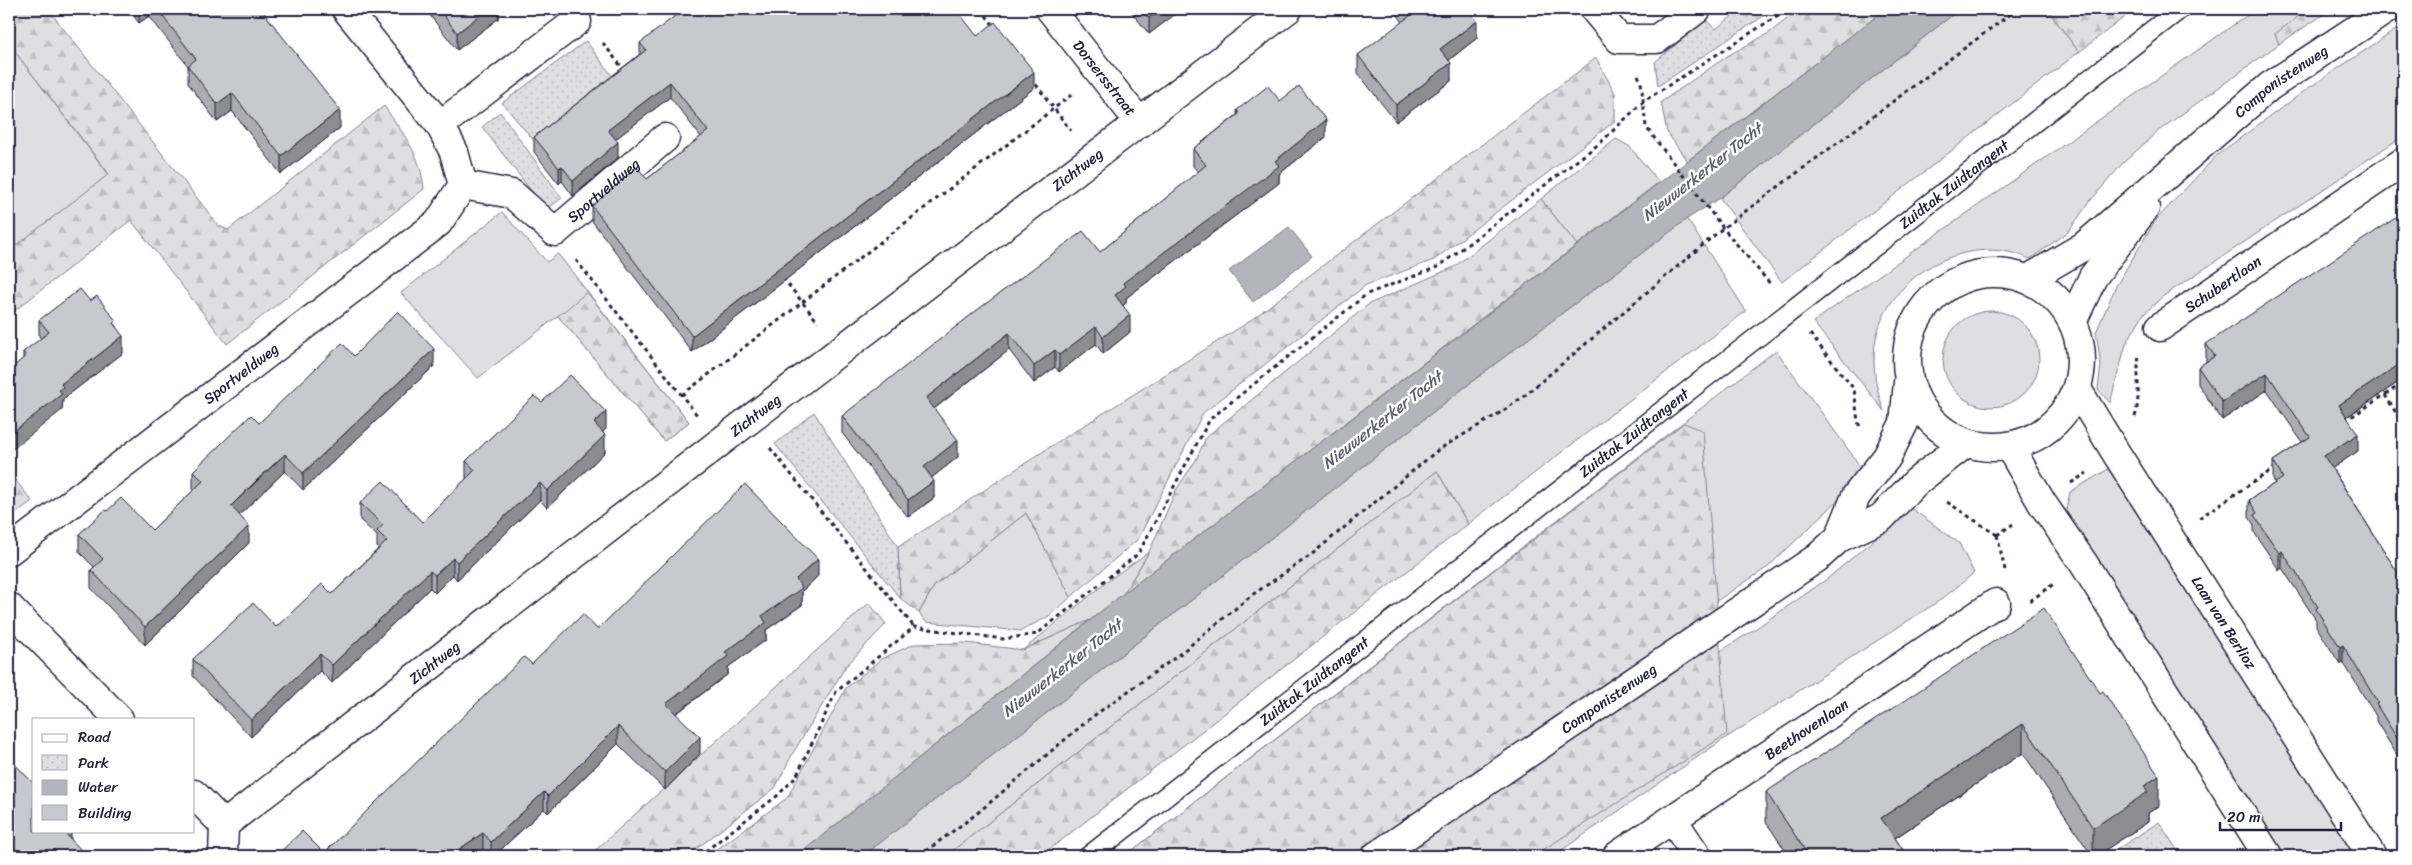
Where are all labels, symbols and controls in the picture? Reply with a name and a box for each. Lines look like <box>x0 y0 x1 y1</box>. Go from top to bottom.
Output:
street label: Dorsersstraat <box>1066 34 1143 122</box>
street label: Componistenweg <box>2228 38 2334 125</box>
water label: Nieuwerkerker Tocht <box>1635 114 1771 229</box>
street label: Zuidtak Zuidtangent <box>1893 133 2016 236</box>
street label: Zichtweg <box>1046 141 1109 198</box>
street label: Sportveldweg <box>561 151 646 229</box>
street label: Schubertlaan <box>2179 249 2267 320</box>
street label: Sportveldweg <box>198 336 285 411</box>
water label: Nieuwerkerker Tocht <box>1315 362 1451 477</box>
street label: Zuidtak Zuidtangent <box>1573 381 1696 484</box>
street label: Zichtweg <box>724 387 787 444</box>
street label: Laan van Berlioz <box>2184 571 2264 676</box>
water label: Nieuwerkerker Tocht <box>995 610 1131 725</box>
street label: Zuidtak Zuidtangent <box>1253 629 1376 733</box>
street label: Zichtweg <box>403 634 466 691</box>
street label: Componistenweg <box>1555 656 1663 741</box>
street label: Beethovenlaan <box>1759 692 1854 767</box>
legend <box>32 718 195 832</box>
text: Road <box>78 724 111 750</box>
text: Park <box>78 750 109 776</box>
text: Water <box>78 774 118 800</box>
text: Building <box>78 800 132 826</box>
scale bar <box>2220 800 2341 832</box>
text: 20 m <box>2227 804 2261 830</box>

